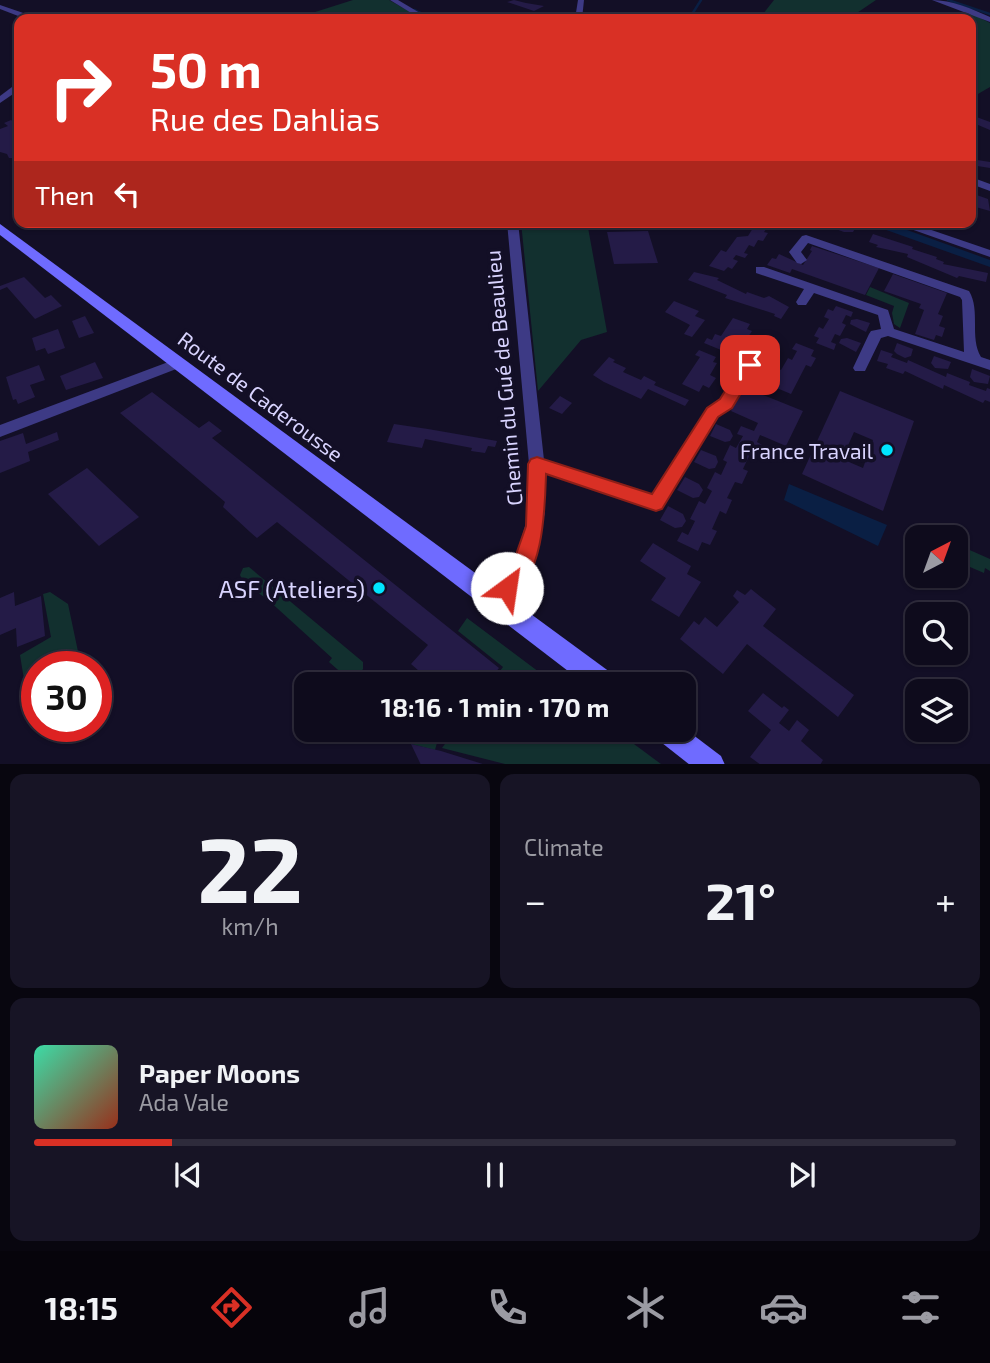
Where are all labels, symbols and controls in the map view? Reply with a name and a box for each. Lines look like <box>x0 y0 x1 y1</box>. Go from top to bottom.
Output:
text: 50 m <box>150 39 262 98</box>
icon: right <box>35 42 126 133</box>
text: Rue des Dahlias <box>150 99 380 137</box>
icon: left <box>108 175 146 213</box>
text: Then <box>35 179 94 210</box>
street label: Chemin du Gué de Beaulieu <box>479 249 527 507</box>
street label: Route de Caderousse <box>174 326 348 466</box>
pin <box>720 335 780 395</box>
icon: arrive <box>731 346 769 384</box>
place label: France Travail <box>740 438 874 463</box>
marker: France Travail <box>879 442 895 458</box>
north arrow <box>905 525 968 588</box>
map controls <box>905 525 968 742</box>
position arrow <box>470 551 544 625</box>
place label: ASF (Ateliers) <box>219 574 365 603</box>
marker: ASF (Ateliers) <box>371 580 387 596</box>
button: search <box>905 602 968 665</box>
speed limit sign: 30 <box>21 651 112 742</box>
button: layers <box>905 679 968 742</box>
text: 18:16 · 1 min · 170 m <box>381 691 609 722</box>
text: 22 <box>197 812 303 921</box>
text: Climate <box>524 833 604 861</box>
text: 21° <box>705 868 776 930</box>
text: − <box>524 877 546 923</box>
text: + <box>935 877 956 923</box>
text: km/h <box>221 912 279 940</box>
text: Paper Moons <box>139 1057 300 1088</box>
text: Ada Vale <box>139 1088 229 1116</box>
icon: previous <box>169 1156 207 1194</box>
icon: pause <box>476 1156 514 1194</box>
icon: next <box>783 1156 821 1194</box>
icon: directions <box>207 1283 256 1332</box>
icon: music <box>345 1283 394 1332</box>
icon: phone <box>483 1283 532 1332</box>
icon: climate <box>621 1283 670 1332</box>
icon: car <box>759 1283 808 1332</box>
icon: filters <box>896 1283 945 1332</box>
text: 18:15 <box>44 1288 118 1326</box>

